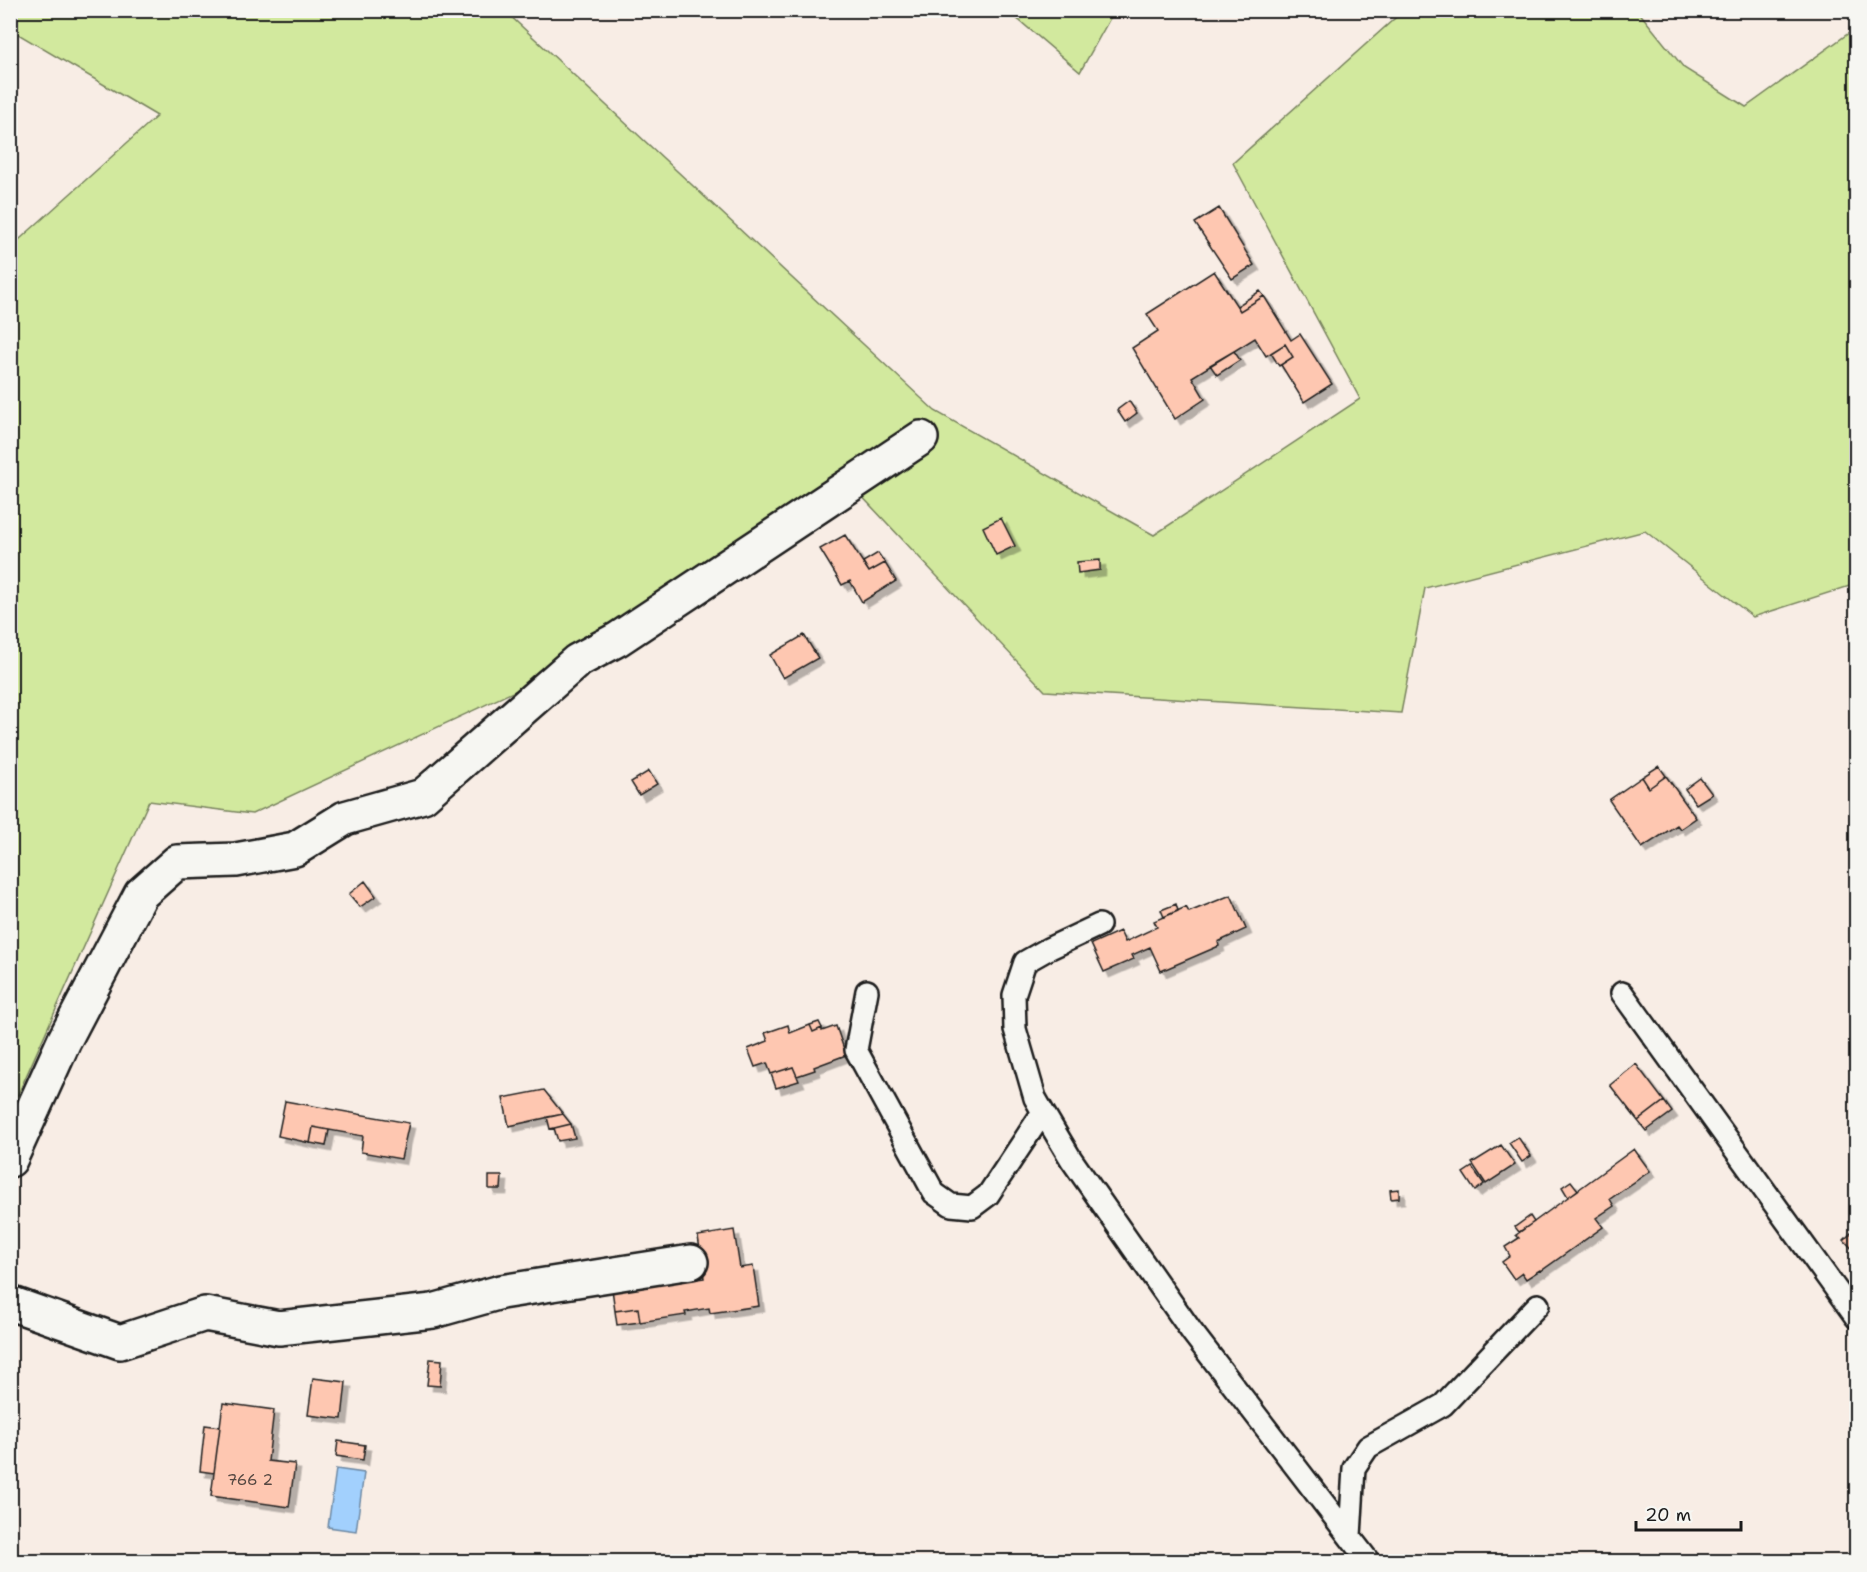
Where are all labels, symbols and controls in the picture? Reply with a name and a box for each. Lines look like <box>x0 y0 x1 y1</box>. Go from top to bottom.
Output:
house number: 766 2 <box>227 1470 273 1490</box>
scale bar <box>1636 1494 1741 1532</box>
text: 20 m <box>1645 1503 1691 1527</box>

